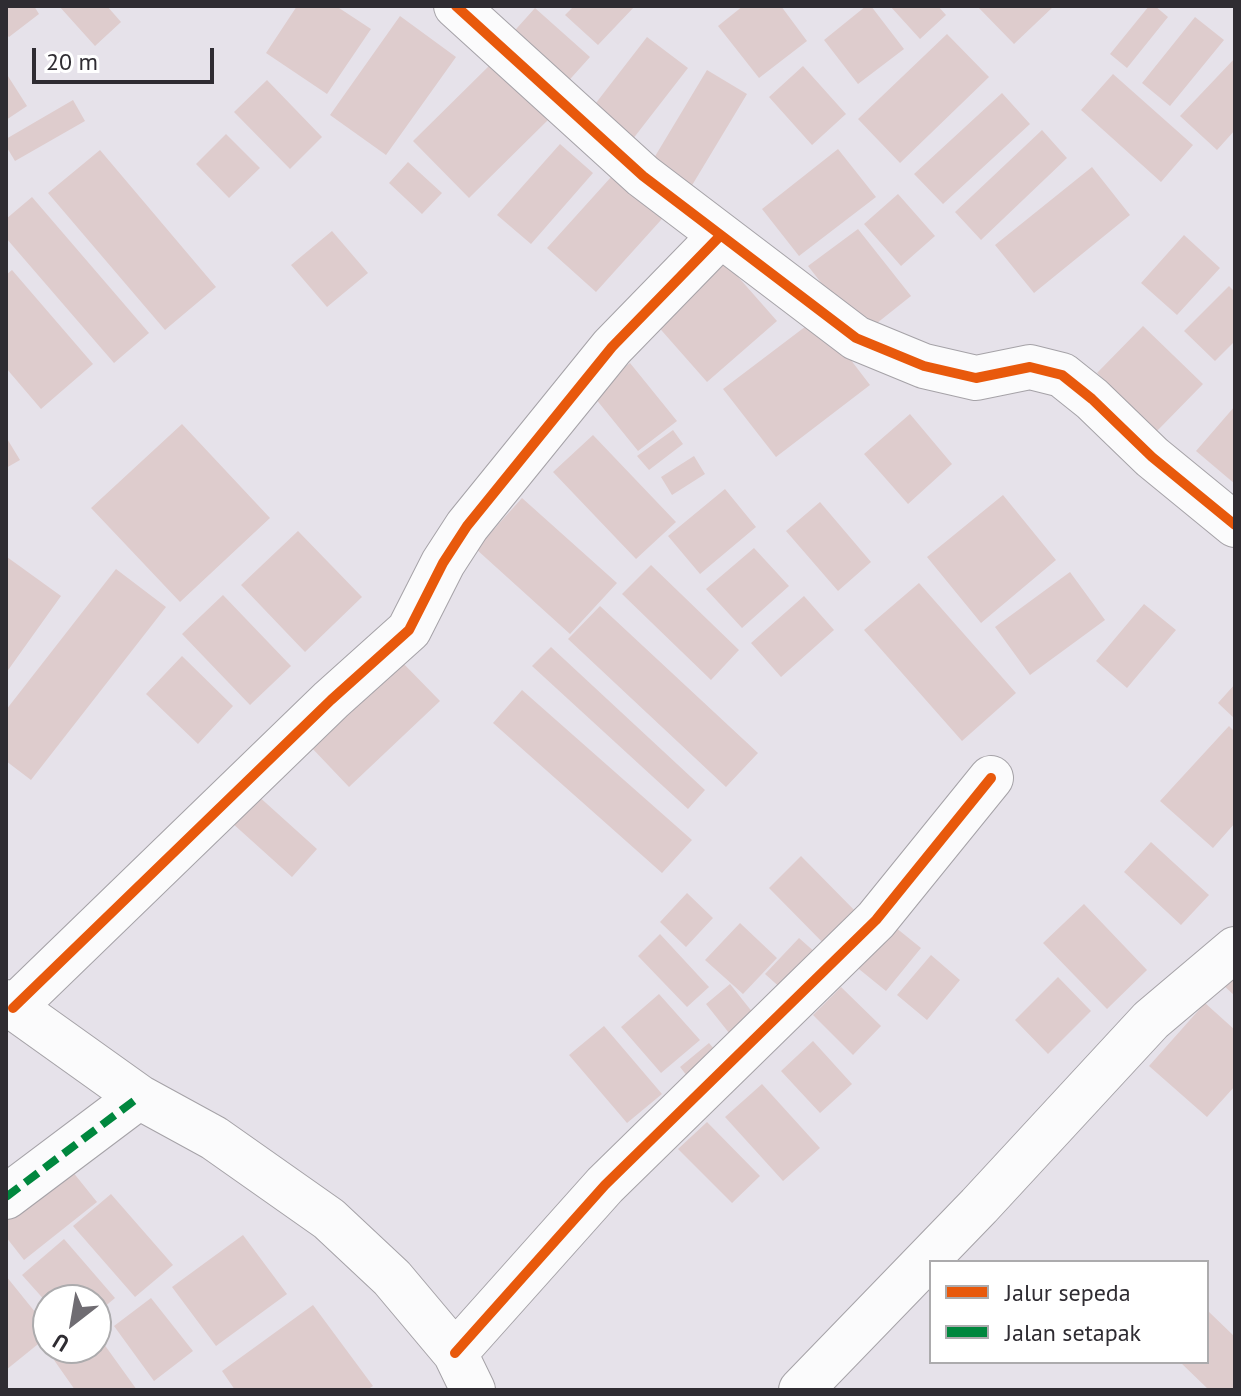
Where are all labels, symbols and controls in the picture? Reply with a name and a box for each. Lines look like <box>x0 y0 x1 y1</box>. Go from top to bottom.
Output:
scale bar <box>36 32 218 82</box>
text: 20 m <box>46 46 98 77</box>
legend <box>929 1260 1209 1364</box>
text: Jalur sepeda <box>1005 1277 1131 1308</box>
north arrow <box>32 1284 112 1364</box>
text: Jalan setapak <box>1005 1317 1141 1348</box>
text: U <box>48 1327 74 1358</box>

